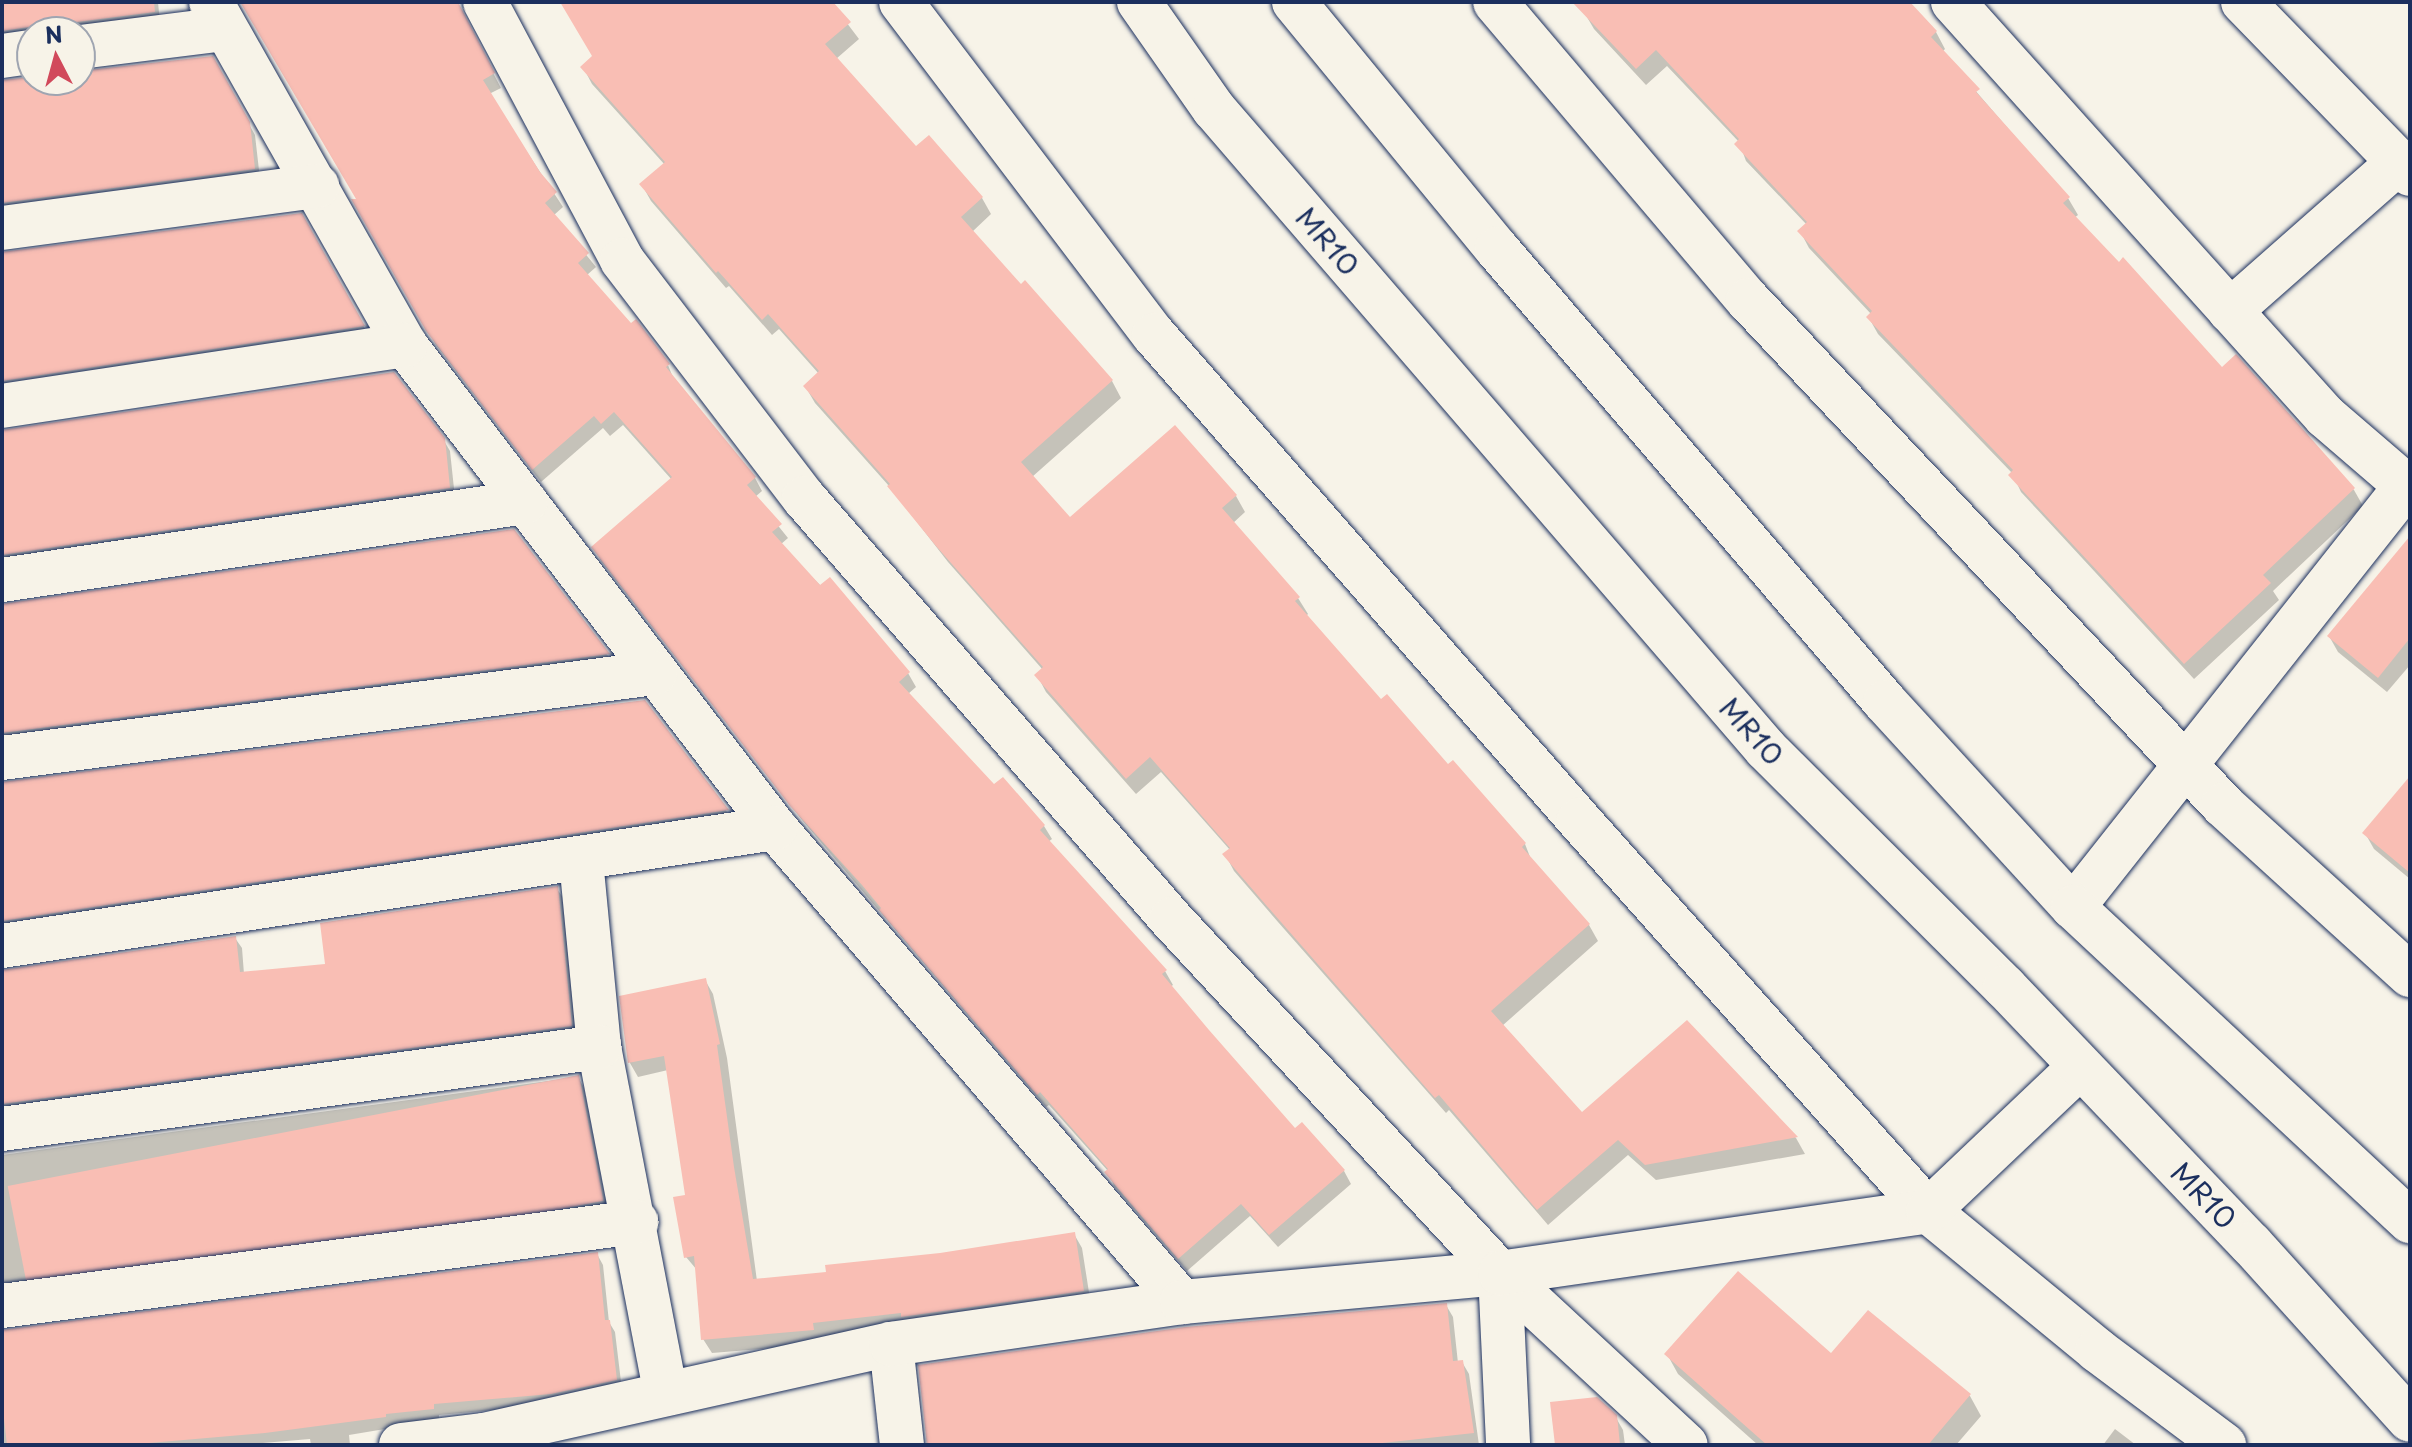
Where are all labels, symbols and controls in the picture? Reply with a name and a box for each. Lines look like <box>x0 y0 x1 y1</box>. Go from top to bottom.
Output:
north arrow <box>16 16 96 96</box>
text: N <box>43 16 64 51</box>
street label: MR10 <box>1289 200 1367 282</box>
street label: MR10 <box>1713 691 1791 771</box>
street label: MR10 <box>2165 1155 2243 1235</box>

